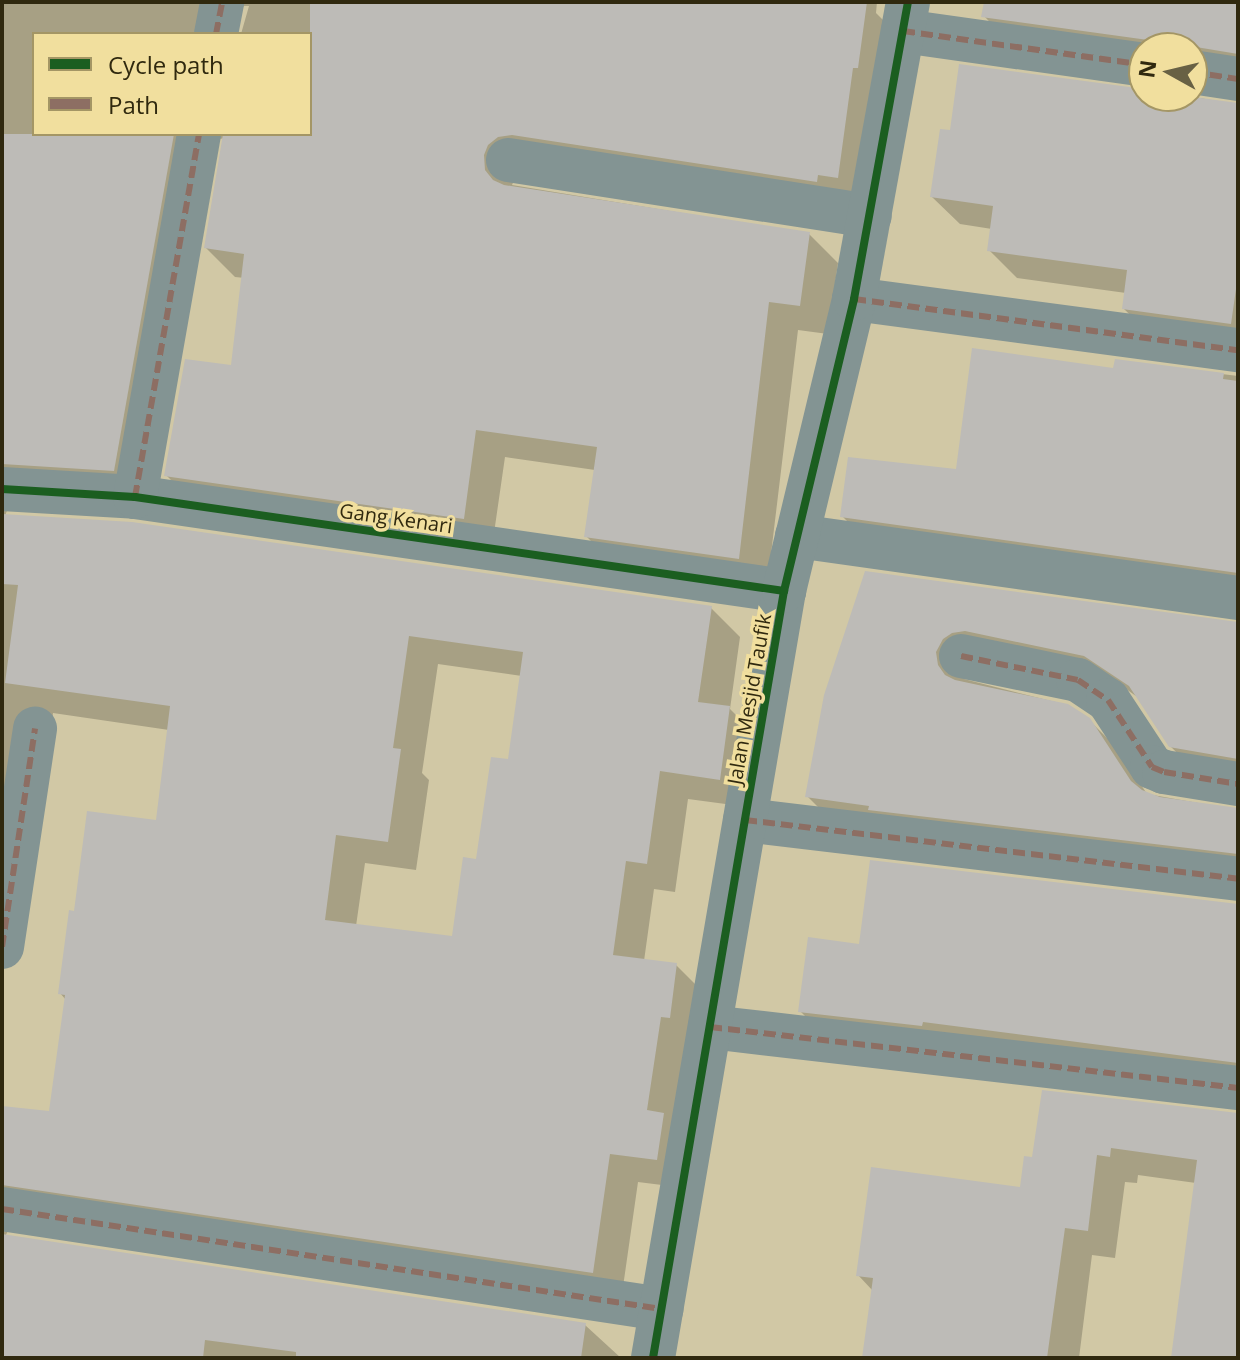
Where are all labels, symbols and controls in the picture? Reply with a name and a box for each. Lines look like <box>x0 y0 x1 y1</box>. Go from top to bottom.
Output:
legend <box>32 32 312 136</box>
north arrow <box>1128 32 1208 112</box>
text: Cycle path <box>108 48 224 81</box>
text: N <box>1130 58 1162 80</box>
text: Path <box>108 88 159 121</box>
street label: Gang Kenari <box>338 498 454 538</box>
street label: Jalan Mesjid Taufik <box>722 612 776 786</box>

